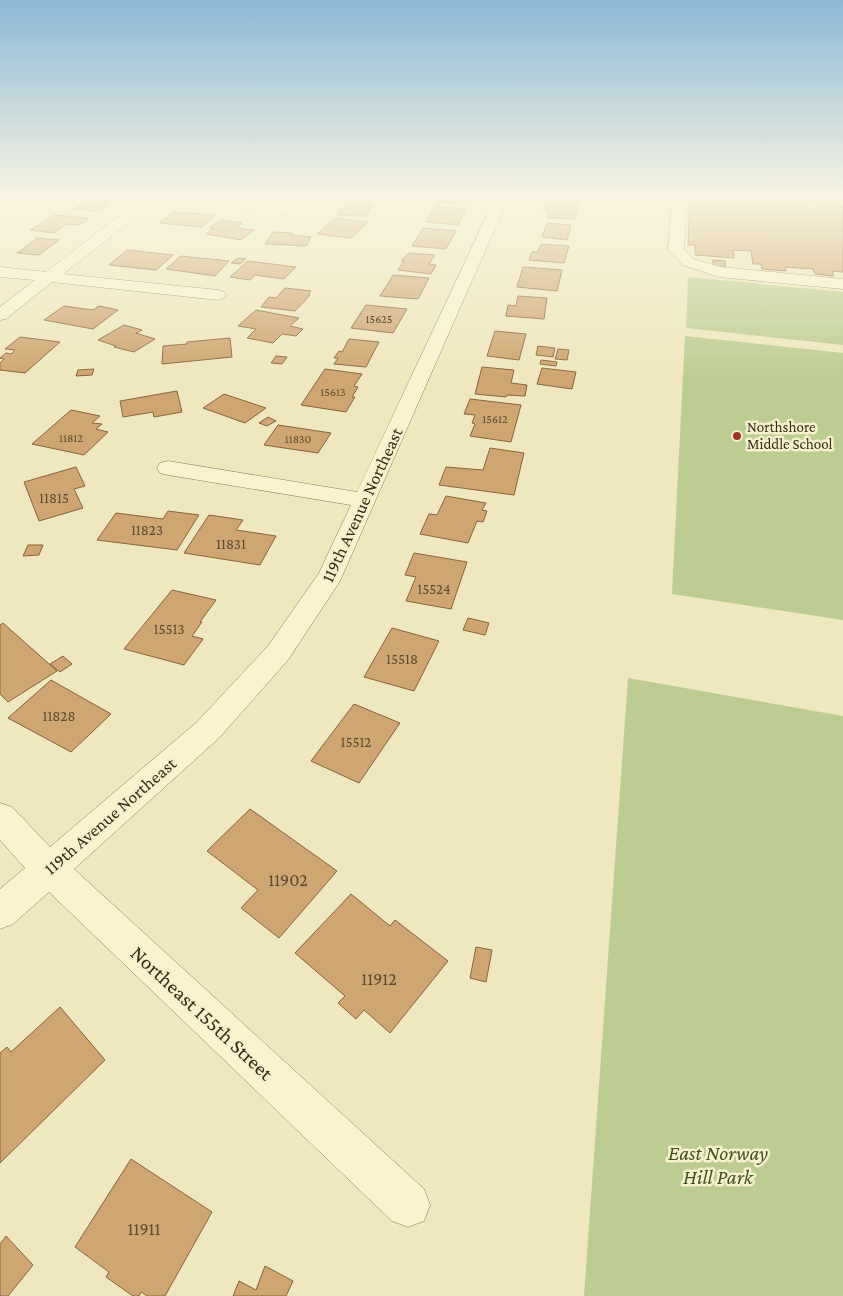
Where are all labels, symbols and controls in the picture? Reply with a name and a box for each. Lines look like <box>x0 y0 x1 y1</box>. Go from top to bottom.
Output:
house number: 15625 <box>366 312 392 326</box>
house number: 15613 <box>320 385 346 399</box>
house number: 15612 <box>482 412 508 426</box>
place label: Northshore Middle School <box>747 419 833 452</box>
street label: 119th Avenue Northeast <box>317 424 407 586</box>
marker: Northshore Middle School <box>731 430 743 442</box>
house number: 11812 <box>59 431 83 445</box>
house number: 11830 <box>285 432 312 446</box>
house number: 11815 <box>39 490 69 506</box>
house number: 11823 <box>131 522 163 538</box>
house number: 11831 <box>216 536 246 552</box>
house number: 15524 <box>417 581 451 597</box>
house number: 15513 <box>153 621 185 637</box>
house number: 15518 <box>386 651 418 667</box>
house number: 11828 <box>42 708 76 724</box>
house number: 15512 <box>340 734 372 750</box>
street label: 119th Avenue Northeast <box>40 753 181 879</box>
house number: 11902 <box>268 870 308 890</box>
street label: Northeast 155th Street <box>126 941 279 1086</box>
house number: 11912 <box>361 969 397 989</box>
park label: East Norway Hill Park <box>668 1141 768 1189</box>
house number: 11911 <box>127 1219 161 1239</box>

